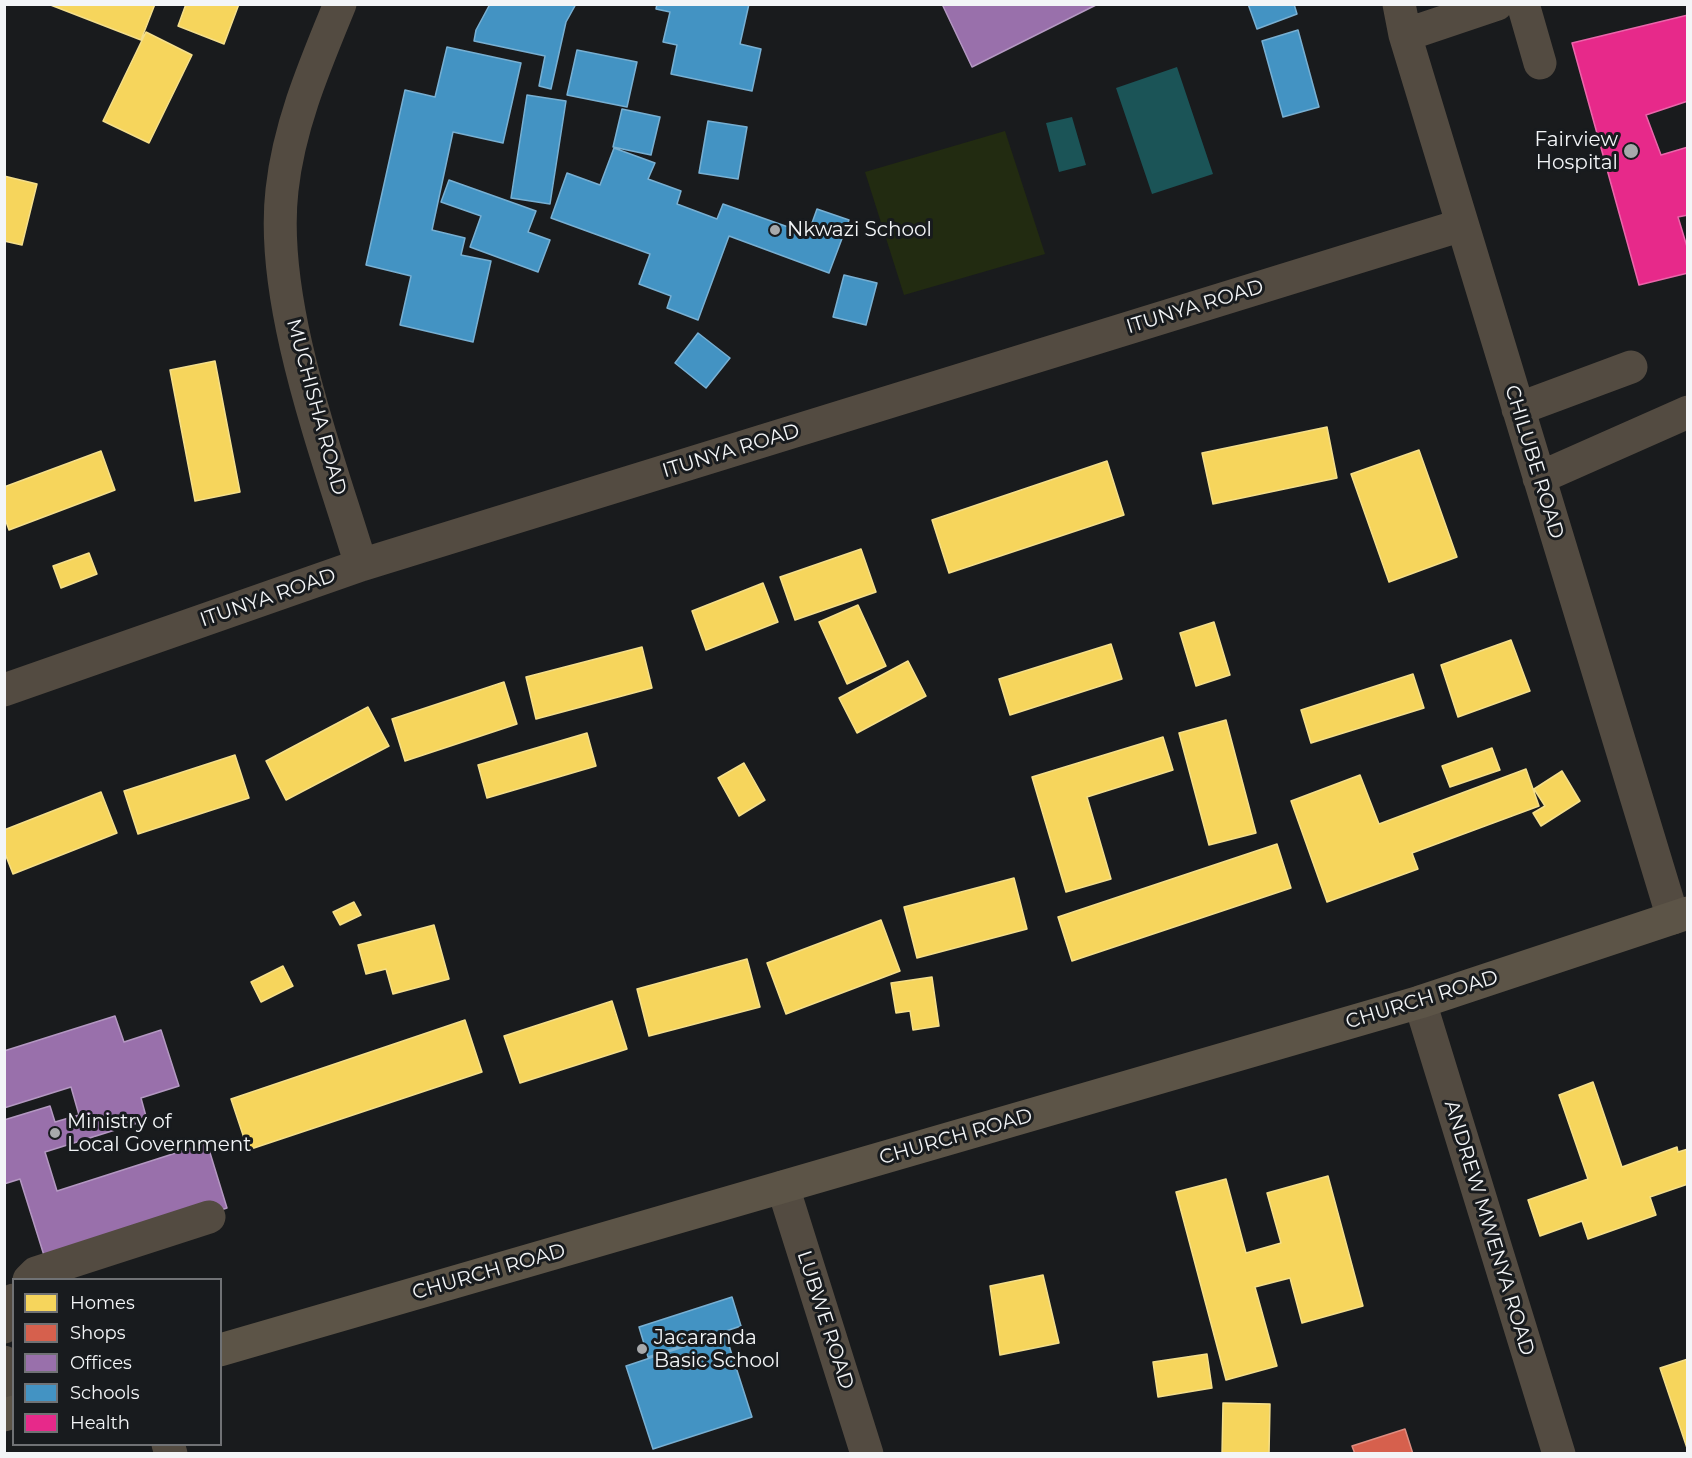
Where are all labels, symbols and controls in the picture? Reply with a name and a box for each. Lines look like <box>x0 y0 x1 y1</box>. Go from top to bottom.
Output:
place label: Fairview Hospital <box>1535 128 1618 175</box>
marker: Fairview Hospital <box>1622 142 1640 160</box>
place label: Nkwazi School <box>787 218 932 242</box>
marker: Nkwazi School <box>768 223 782 237</box>
street label: ITUNYA ROAD <box>1123 275 1267 339</box>
street label: MUCHISHA ROAD <box>281 316 351 498</box>
street label: CHILUBE ROAD <box>1499 382 1569 542</box>
street label: ITUNYA ROAD <box>659 419 803 483</box>
street label: ITUNYA ROAD <box>197 563 339 633</box>
street label: CHURCH ROAD <box>1343 965 1501 1035</box>
street label: ANDREW MWENYA ROAD <box>1439 1098 1539 1358</box>
street label: CHURCH ROAD <box>877 1104 1035 1170</box>
place label: Ministry of Local Government <box>67 1110 251 1157</box>
marker: Ministry of Local Government <box>48 1126 62 1140</box>
street label: CHURCH ROAD <box>410 1239 568 1305</box>
street label: LUBWE ROAD <box>791 1248 859 1392</box>
legend <box>12 1278 222 1446</box>
text: Homes <box>70 1292 135 1314</box>
text: Shops <box>70 1322 126 1344</box>
place label: Jacaranda Basic School <box>654 1326 780 1373</box>
marker: Jacaranda Basic School <box>635 1342 649 1356</box>
text: Offices <box>70 1352 132 1374</box>
text: Schools <box>70 1382 139 1404</box>
text: Health <box>70 1412 130 1434</box>

